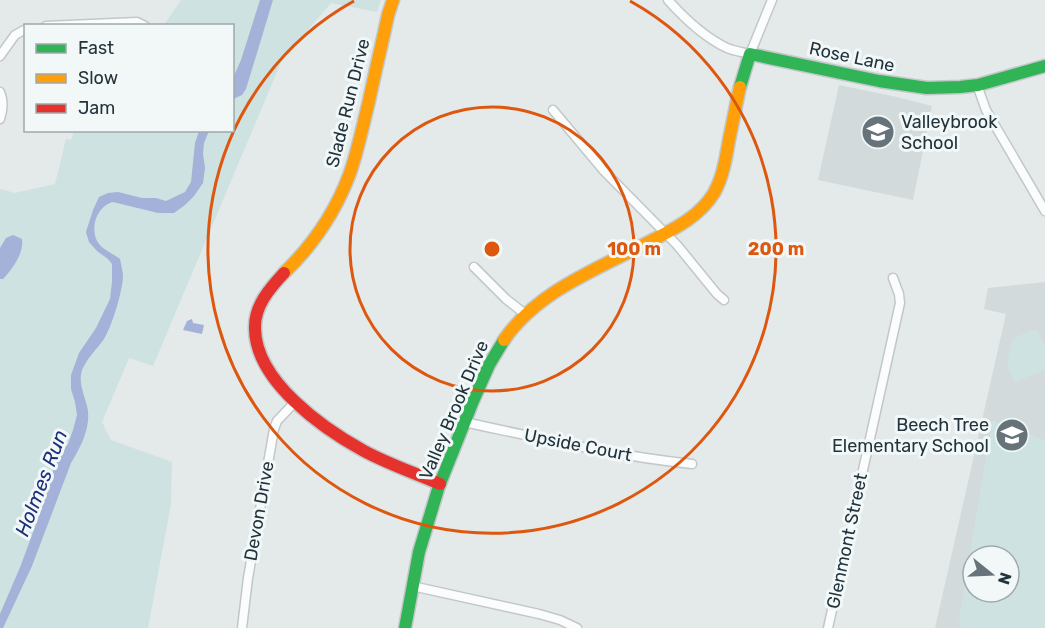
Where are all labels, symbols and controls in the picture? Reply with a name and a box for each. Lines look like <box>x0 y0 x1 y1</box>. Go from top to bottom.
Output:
legend <box>24 24 234 132</box>
street label: Slade Run Drive <box>321 36 375 170</box>
text: Fast <box>78 37 114 59</box>
street label: Rose Lane <box>807 37 897 77</box>
text: Slow <box>78 67 118 89</box>
text: Jam <box>78 97 115 119</box>
place label: Valleybrook School <box>901 111 998 154</box>
school or university icon: Valleybrook School <box>860 114 896 150</box>
text: 100 m <box>607 238 661 260</box>
text: 200 m <box>748 238 804 260</box>
centre of rings <box>482 239 502 259</box>
street label: Valley Brook Drive <box>415 337 493 483</box>
place label: Beech Tree Elementary School <box>832 414 989 457</box>
school or university icon: Beech Tree Elementary School <box>994 417 1030 453</box>
street label: Upside Court <box>522 424 634 466</box>
water label: Holmes Run <box>10 426 72 540</box>
street label: Devon Drive <box>239 459 279 563</box>
street label: Glenmont Street <box>822 471 872 611</box>
north arrow <box>961 544 1021 604</box>
text: N <box>994 570 1016 587</box>

